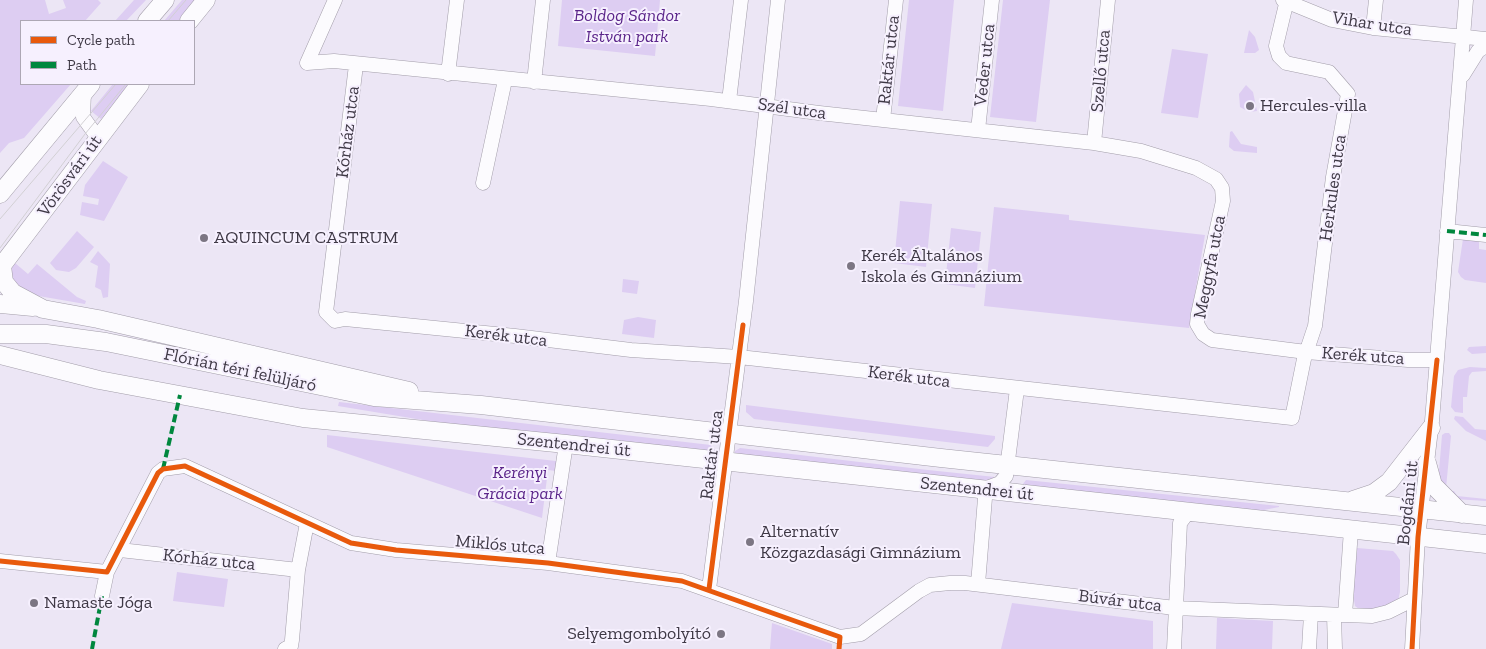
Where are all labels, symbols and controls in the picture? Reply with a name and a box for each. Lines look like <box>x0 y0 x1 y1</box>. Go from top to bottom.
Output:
park label: Boldog Sándor István park <box>574 5 680 48</box>
street label: Vihar utca <box>1331 7 1413 41</box>
street label: Raktár utca <box>874 14 904 106</box>
legend <box>20 20 195 85</box>
street label: Veder utca <box>970 23 1000 107</box>
street label: Szellő utca <box>1087 29 1115 113</box>
text: Cycle path <box>67 31 135 49</box>
text: Path <box>67 56 97 74</box>
street label: Kórház utca <box>332 85 364 179</box>
street label: Szél utca <box>756 94 828 124</box>
place label: Hercules-villa <box>1260 95 1367 117</box>
marker: Hercules-villa <box>1244 100 1256 112</box>
street label: Vörösvári út <box>33 131 107 221</box>
street label: Herkules utca <box>1315 133 1351 243</box>
street label: Meggyfa utca <box>1189 213 1231 321</box>
place label: AQUINCUM CASTRUM <box>214 227 398 249</box>
marker: AQUINCUM CASTRUM <box>198 232 210 244</box>
place label: Kerék Általános Iskola és Gimnázium <box>861 245 1022 288</box>
marker: Kerék Általános Iskola és Gimnázium <box>845 260 857 272</box>
street label: Kerék utca <box>464 320 548 352</box>
street label: Kerék utca <box>1321 342 1405 370</box>
street label: Flórián téri felüljáró <box>162 343 318 397</box>
street label: Kerék utca <box>867 361 951 393</box>
street label: Raktár utca <box>696 409 728 501</box>
street label: Szentendrei út <box>516 428 632 462</box>
street label: Bogdáni út <box>1393 460 1423 546</box>
park label: Kerényi Grácia park <box>477 462 563 504</box>
street label: Szentendrei út <box>919 472 1035 506</box>
place label: Alternatív Közgazdasági Gimnázium <box>760 521 961 564</box>
street label: Miklós utca <box>454 530 546 560</box>
marker: Alternatív Közgazdasági Gimnázium <box>744 536 756 548</box>
street label: Kórház utca <box>162 544 256 576</box>
street label: Búvár utca <box>1077 585 1163 617</box>
place label: Namaste Jóga <box>44 592 152 614</box>
marker: Namaste Jóga <box>28 597 40 609</box>
place label: Selyemgombolyító <box>567 623 711 645</box>
marker: Selyemgombolyító <box>715 628 727 640</box>

